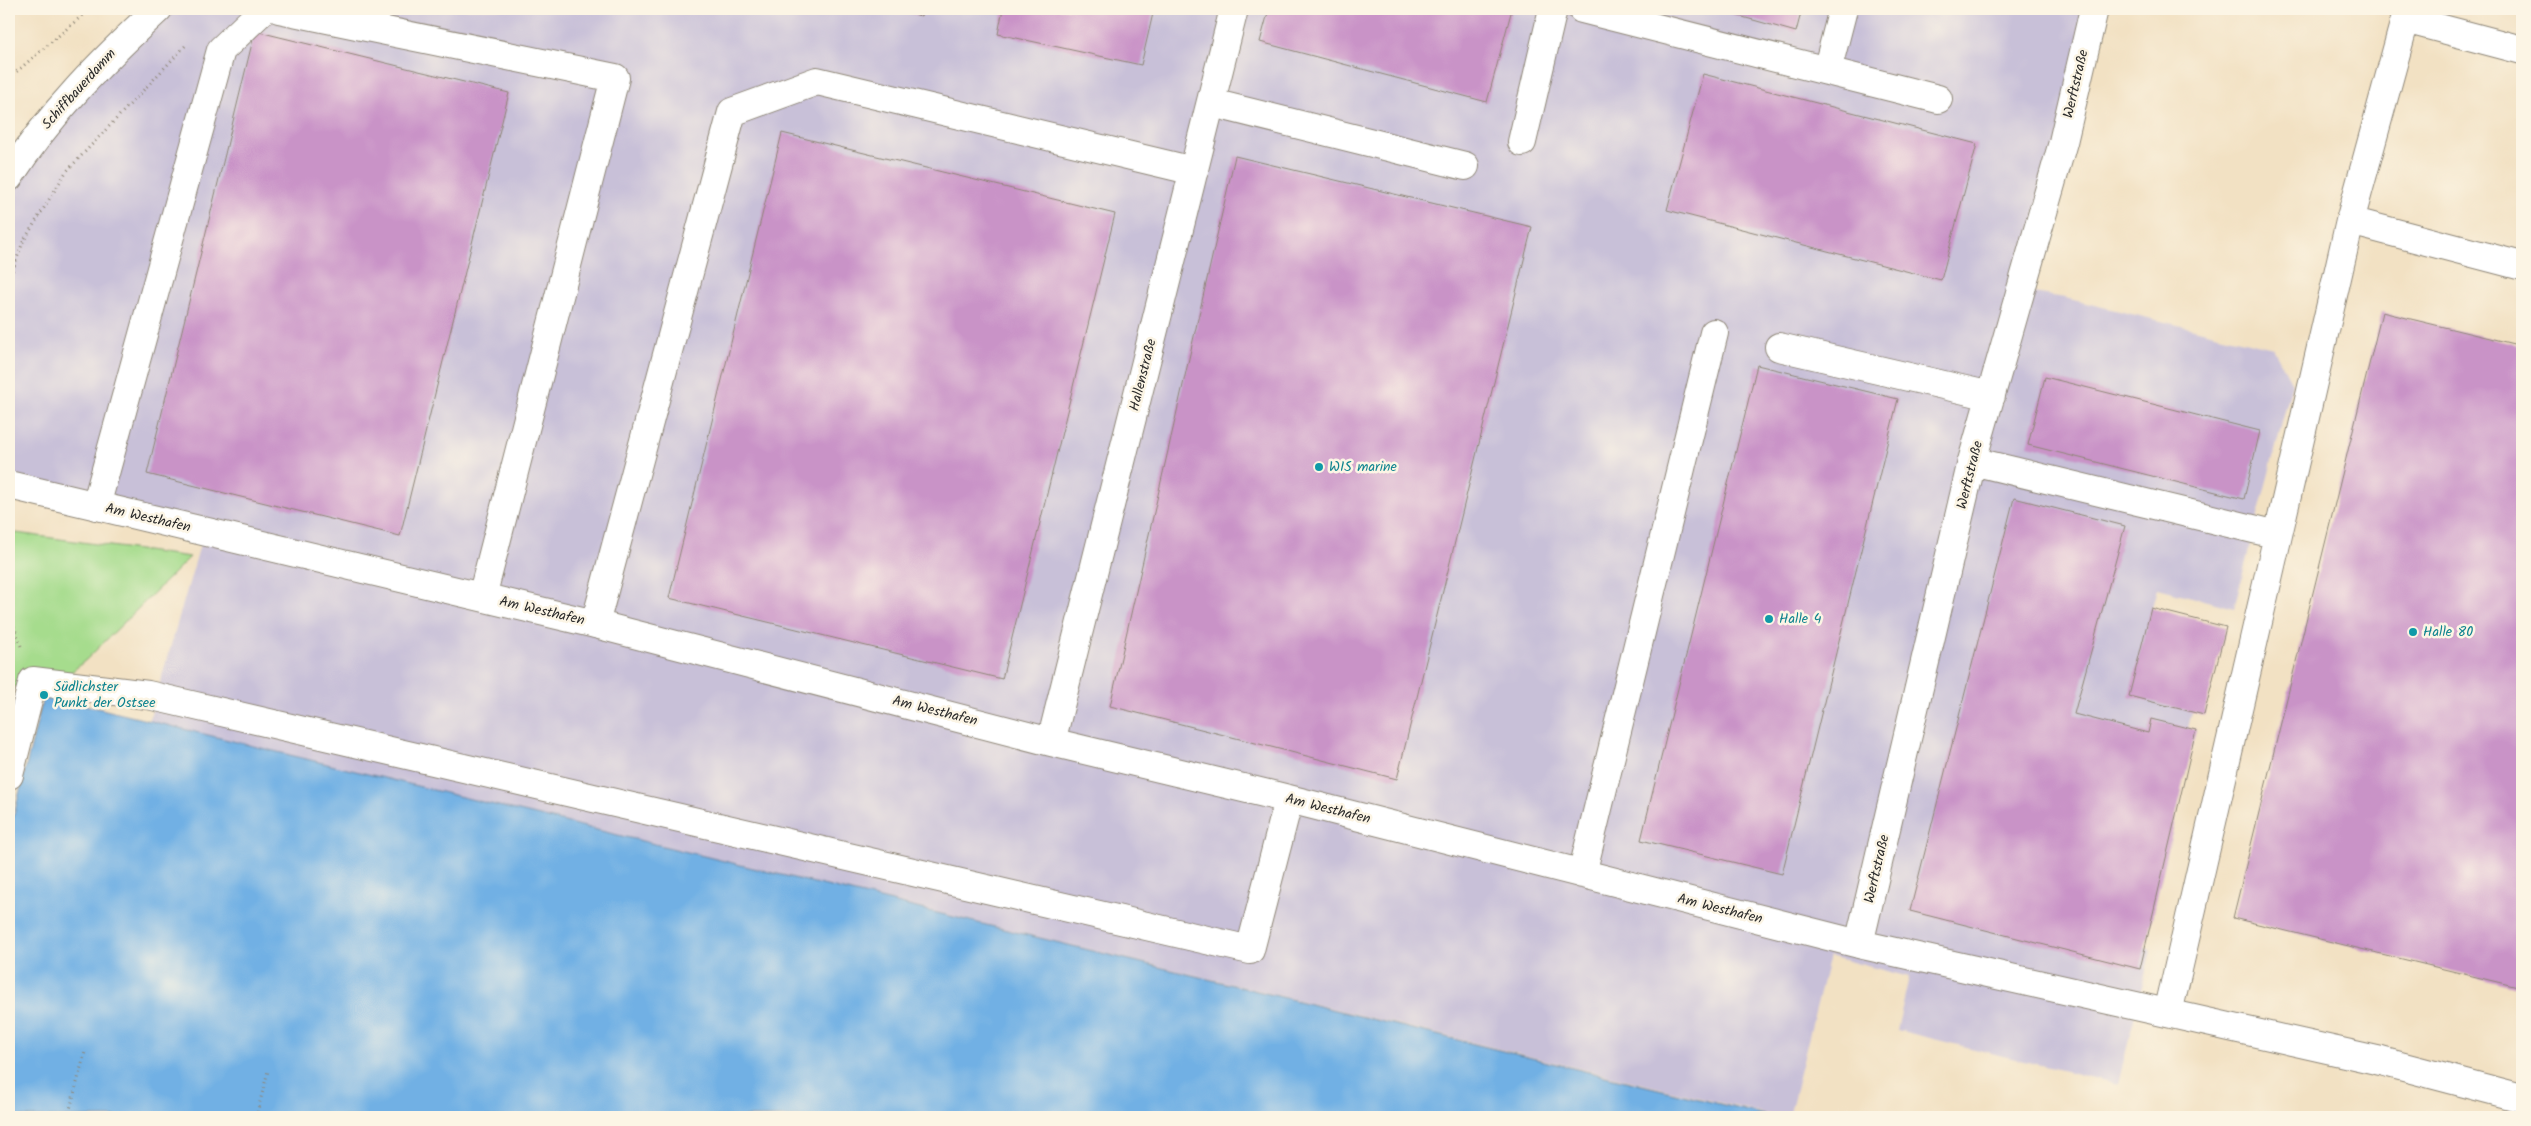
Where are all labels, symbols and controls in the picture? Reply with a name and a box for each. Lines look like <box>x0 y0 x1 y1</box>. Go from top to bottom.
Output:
street label: Schiffbauerdamm <box>37 44 121 134</box>
street label: Werftstraße <box>2057 47 2095 120</box>
street label: Hallenstraße <box>1123 336 1163 413</box>
street label: Werftstraße <box>1951 438 1989 511</box>
place label: WIS marine <box>1329 456 1397 478</box>
marker: WIS marine <box>1313 461 1325 473</box>
street label: Am Westhafen <box>103 497 193 539</box>
street label: Am Westhafen <box>497 590 587 632</box>
place label: Halle 4 <box>1779 608 1822 630</box>
marker: Halle 4 <box>1763 613 1775 625</box>
place label: Halle 80 <box>2423 621 2473 643</box>
marker: Halle 80 <box>2407 626 2419 638</box>
place label: Südlichster Punkt der Ostsee <box>54 676 156 714</box>
marker: Südlichster Punkt der Ostsee <box>38 689 50 701</box>
street label: Am Westhafen <box>890 690 980 732</box>
street label: Am Westhafen <box>1283 788 1373 830</box>
street label: Werftstraße <box>1858 832 1896 905</box>
street label: Am Westhafen <box>1675 888 1765 930</box>

